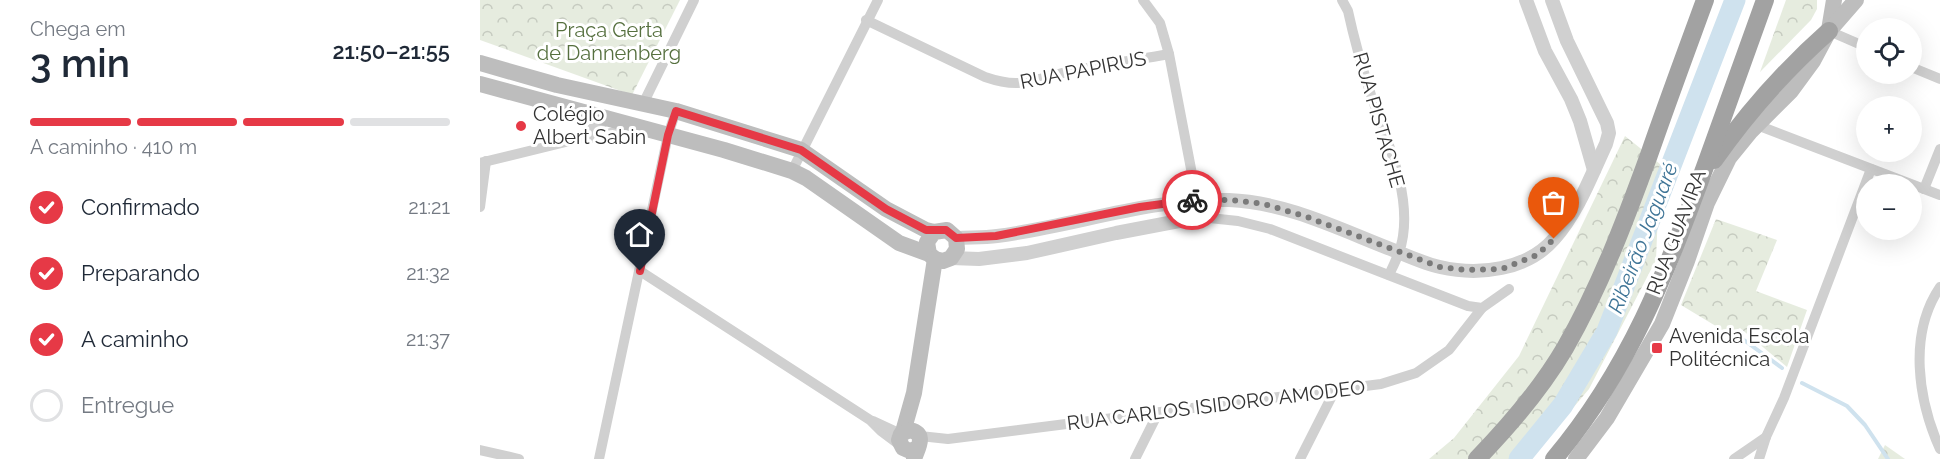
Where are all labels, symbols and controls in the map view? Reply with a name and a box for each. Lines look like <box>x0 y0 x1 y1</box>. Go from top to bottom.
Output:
text: Chega em <box>30 17 126 41</box>
park label: Praça Gerta de Dannenberg <box>537 18 681 65</box>
map controls <box>1856 18 1922 240</box>
button: locate <box>1856 18 1922 84</box>
text: 21:50–21:55 <box>332 38 450 64</box>
text: 3 min <box>30 40 130 86</box>
street label: RUA PAPIRUS <box>1018 46 1148 94</box>
street label: RUA PISTACHE <box>1348 50 1410 190</box>
button: + <box>1856 96 1922 162</box>
place label: Colégio Albert Sabin <box>533 102 646 149</box>
marker: Colégio Albert Sabin <box>514 119 528 133</box>
text: A caminho · 410 m <box>30 135 197 159</box>
water label: Ribeirão Jaguaré <box>1602 159 1683 317</box>
street label: RUA GUAVIRA <box>1641 166 1711 298</box>
courier <box>1162 170 1222 230</box>
button: − <box>1856 174 1922 240</box>
pin <box>1528 177 1579 239</box>
icon: bike <box>1176 184 1209 217</box>
icon: bag <box>1537 186 1570 219</box>
icon: check <box>30 191 63 224</box>
text: Confirmado <box>81 194 200 220</box>
text: 21:21 <box>408 195 450 219</box>
pin <box>614 209 665 271</box>
icon: home <box>623 218 656 251</box>
icon: check <box>30 257 63 290</box>
text: Preparando <box>81 260 200 286</box>
text: 21:32 <box>406 261 450 285</box>
icon: check <box>30 323 63 356</box>
place label: Avenida Escola Politécnica <box>1669 324 1809 371</box>
text: A caminho <box>81 326 189 352</box>
text: 21:37 <box>406 327 450 351</box>
marker: Avenida Escola Politécnica <box>1650 341 1664 355</box>
street label: RUA CARLOS ISIDORO AMODEO <box>1066 375 1366 435</box>
text: Entregue <box>81 392 174 418</box>

